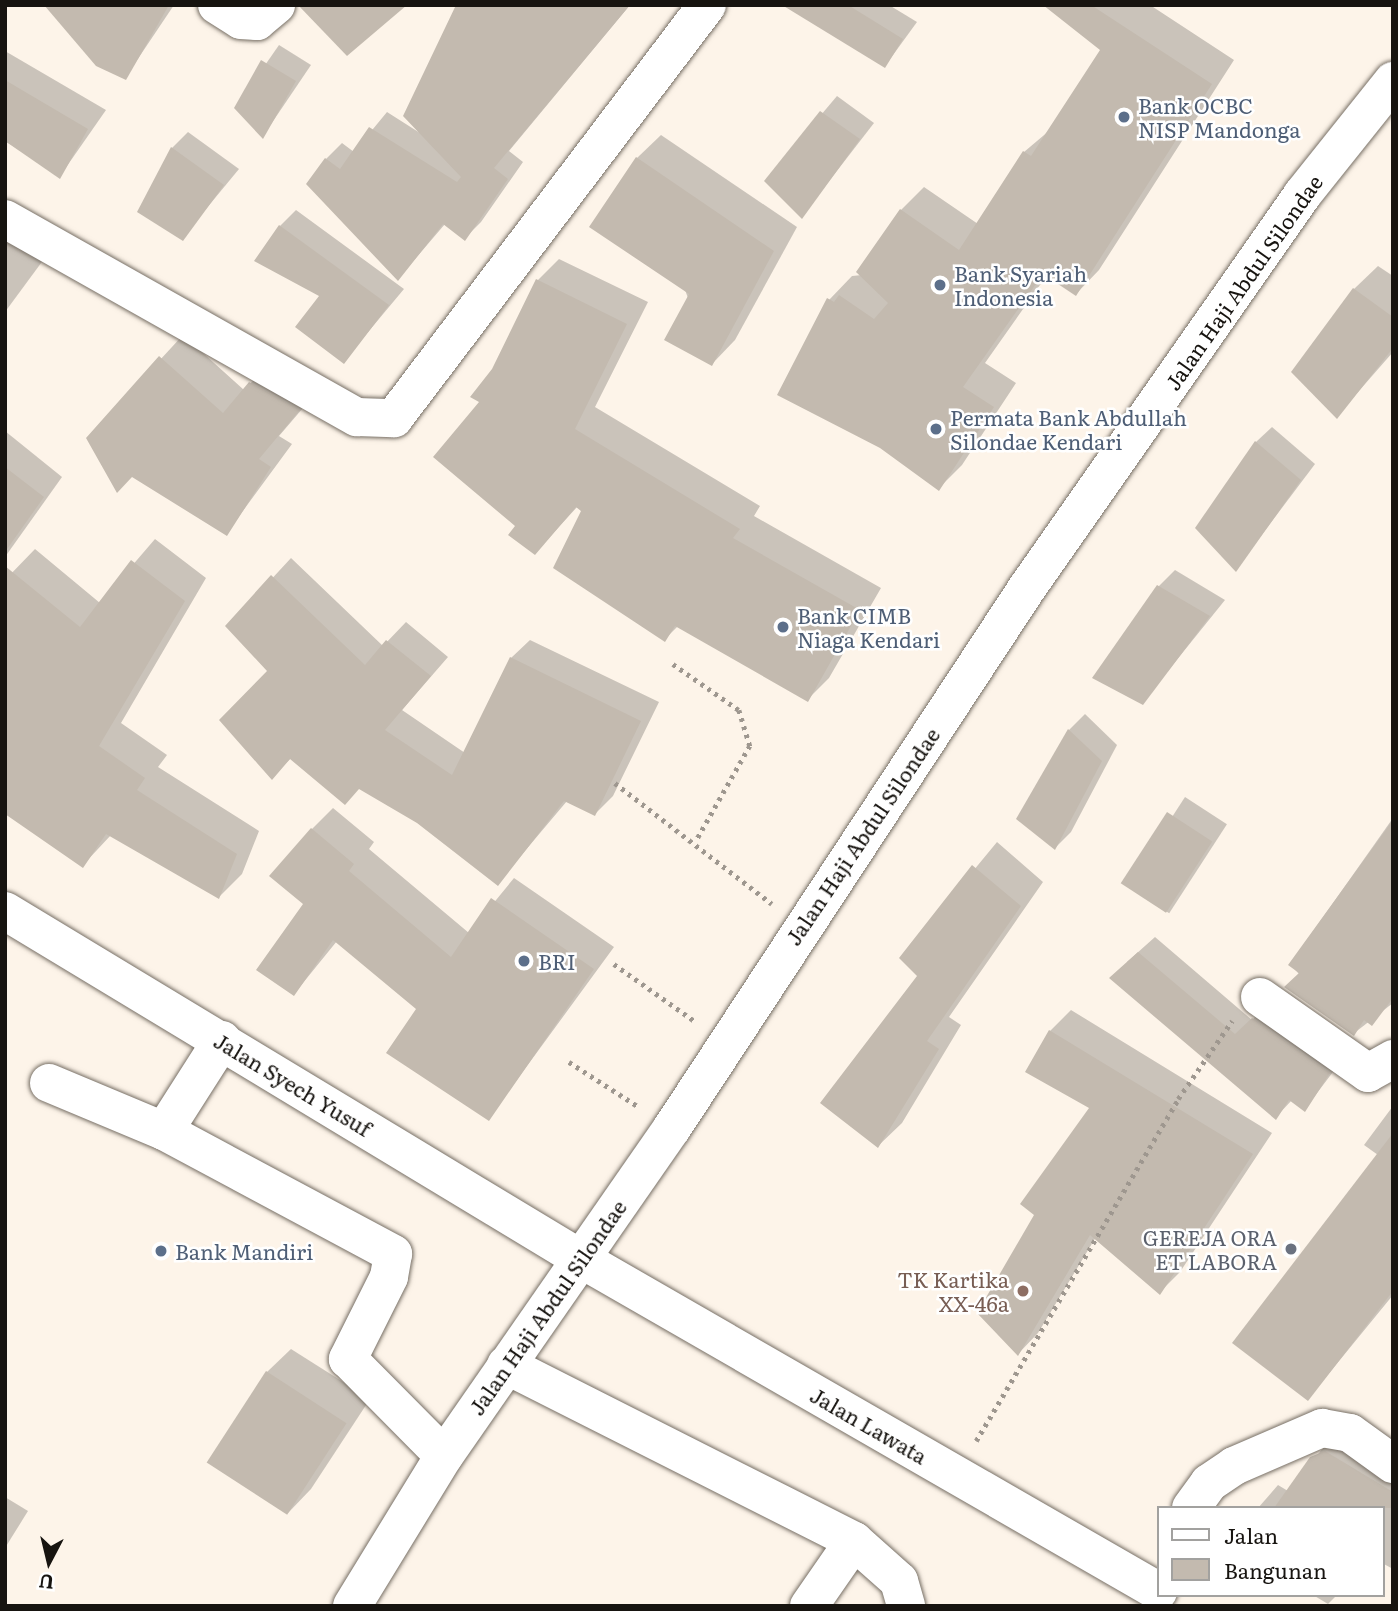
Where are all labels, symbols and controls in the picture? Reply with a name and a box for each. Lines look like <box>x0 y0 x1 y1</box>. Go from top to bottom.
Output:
place label: Bank OCBC NISP Mandonga <box>1138 92 1301 142</box>
marker: Bank OCBC NISP Mandonga <box>1116 109 1132 125</box>
street label: Jalan Haji Abdul Silondae <box>1159 170 1327 394</box>
place label: Bank Syariah Indonesia <box>954 260 1087 310</box>
marker: Bank Syariah Indonesia <box>932 277 948 293</box>
place label: Permata Bank Abdullah Silondae Kendari <box>950 404 1187 454</box>
marker: Permata Bank Abdullah Silondae Kendari <box>928 421 944 437</box>
place label: Bank CIMB Niaga Kendari <box>797 602 940 652</box>
marker: Bank CIMB Niaga Kendari <box>775 619 791 635</box>
street label: Jalan Haji Abdul Silondae <box>780 723 944 949</box>
place label: BRI <box>538 948 576 974</box>
marker: BRI <box>516 953 532 969</box>
street label: Jalan Syech Yusuf <box>210 1027 376 1141</box>
street label: Jalan Haji Abdul Silondae <box>463 1195 631 1419</box>
place label: GEREJA ORA ET LABORA <box>1143 1224 1277 1274</box>
place label: Bank Mandiri <box>175 1238 313 1264</box>
marker: GEREJA ORA ET LABORA <box>1283 1241 1299 1257</box>
marker: Bank Mandiri <box>153 1243 169 1259</box>
place label: TK Kartika XX-46a <box>897 1266 1009 1316</box>
marker: TK Kartika XX-46a <box>1015 1283 1031 1299</box>
street label: Jalan Lawata <box>806 1381 932 1469</box>
legend <box>1156 1506 1384 1597</box>
text: Jalan <box>1224 1519 1278 1550</box>
north arrow <box>14 1527 84 1597</box>
text: Bangunan <box>1224 1554 1327 1585</box>
text: U <box>37 1568 56 1598</box>

